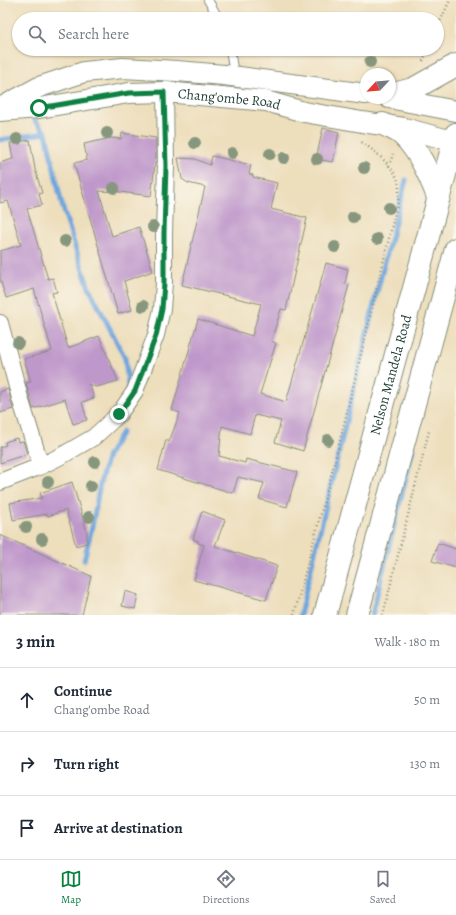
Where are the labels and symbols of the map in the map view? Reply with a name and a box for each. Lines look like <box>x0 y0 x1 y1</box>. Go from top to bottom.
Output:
north arrow <box>360 68 396 104</box>
street label: Chang'ombe Road <box>177 84 283 114</box>
route start <box>30 99 48 117</box>
street label: Nelson Mandela Road <box>365 312 416 437</box>
route end <box>110 405 128 423</box>

